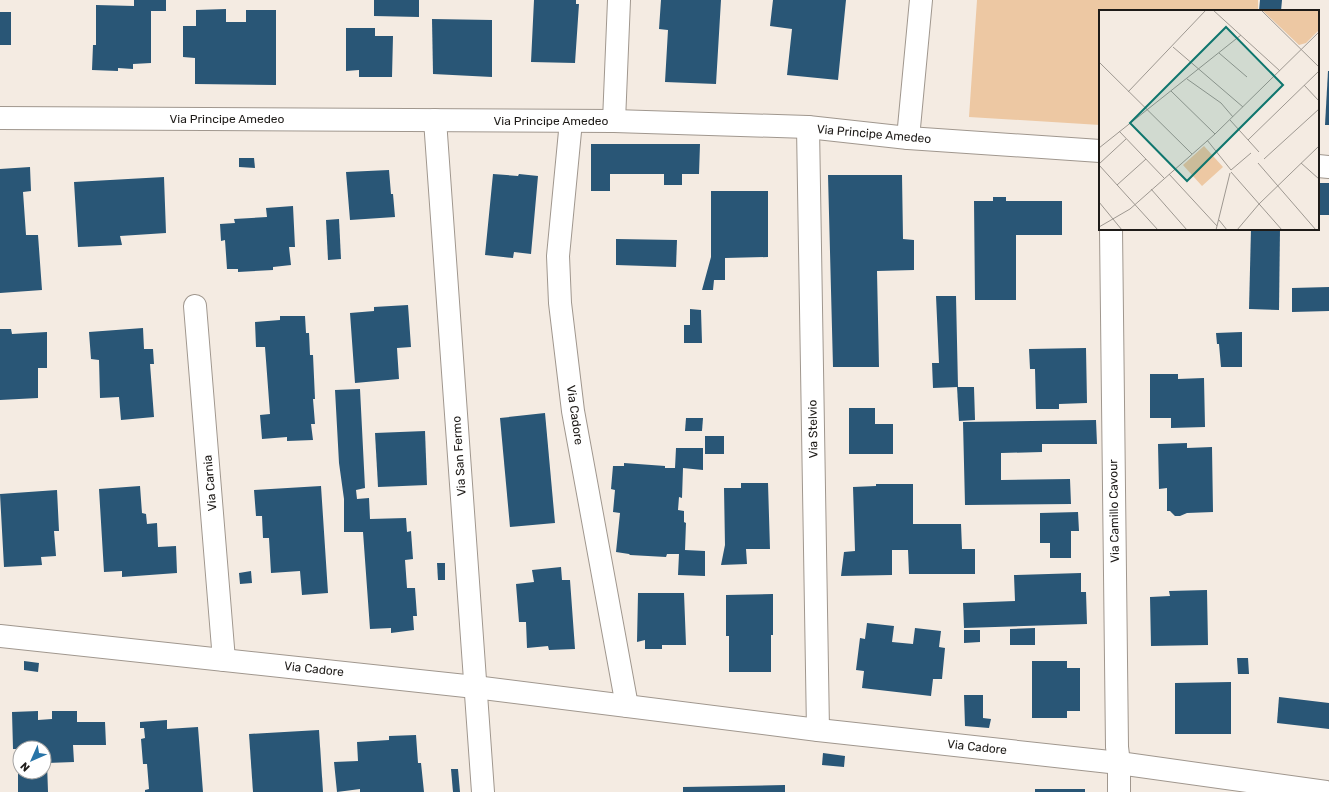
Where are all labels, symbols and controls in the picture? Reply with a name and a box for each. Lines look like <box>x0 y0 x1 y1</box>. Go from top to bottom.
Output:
inset map <box>1099 10 1319 230</box>
street label: Via Principe Amedeo <box>170 112 285 126</box>
street label: Via Principe Amedeo <box>494 114 609 128</box>
street label: Via Principe Amedeo <box>816 122 932 146</box>
street label: Via Cadore <box>564 384 586 446</box>
street label: Via Stelvio <box>805 400 821 458</box>
street label: Via San Fermo <box>449 415 469 497</box>
street label: Via Carnia <box>201 454 219 512</box>
street label: Via Camillo Cavour <box>1106 459 1122 563</box>
street label: Via Cadore <box>283 659 345 679</box>
street label: Via Cadore <box>946 737 1008 757</box>
north arrow <box>12 740 52 780</box>
text: N <box>18 759 33 774</box>

